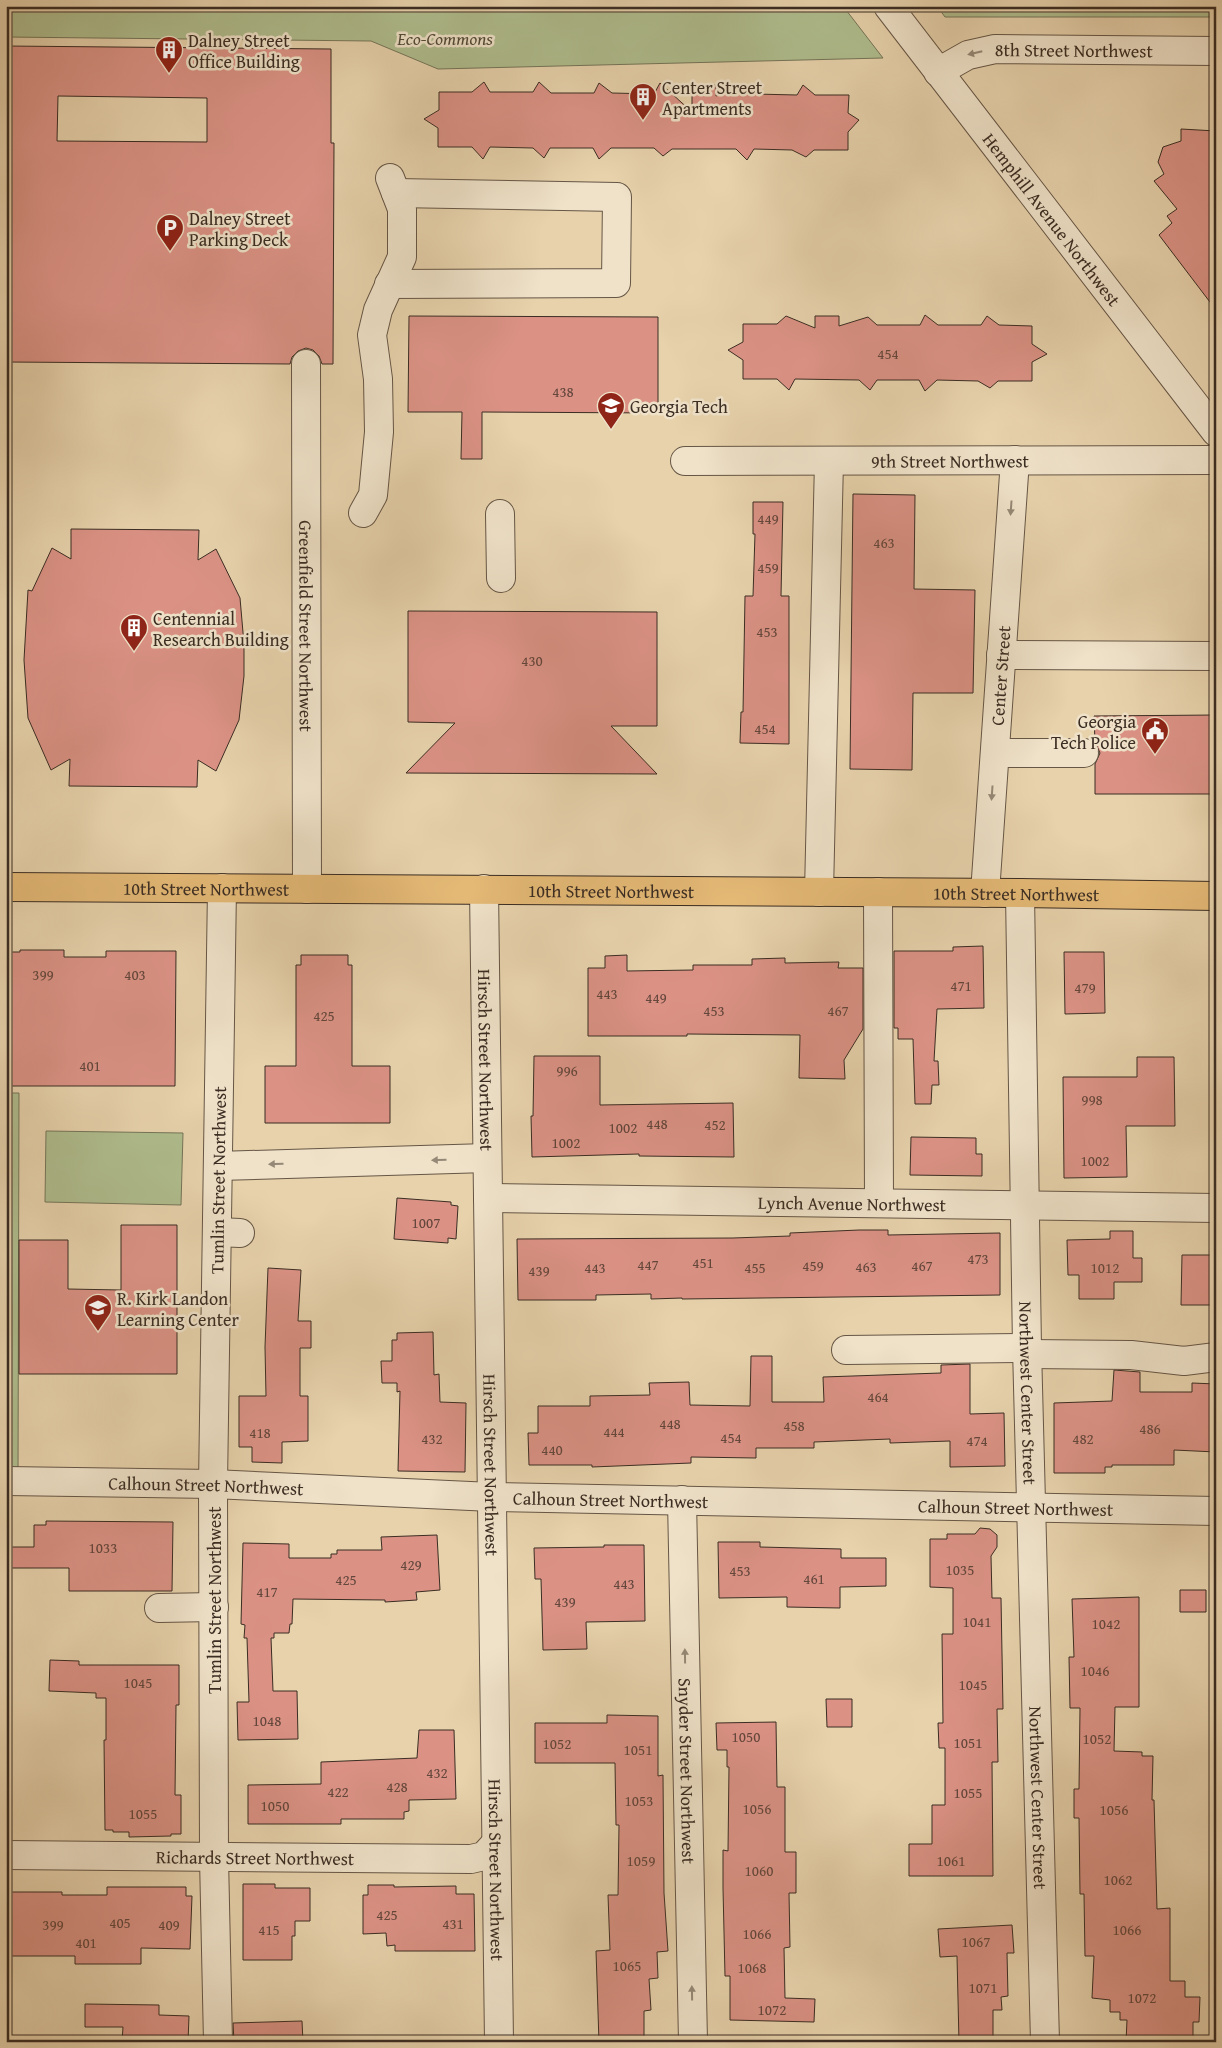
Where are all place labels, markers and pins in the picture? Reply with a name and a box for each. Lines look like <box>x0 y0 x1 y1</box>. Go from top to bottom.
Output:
place label: Dalney Street Office Building <box>188 27 300 75</box>
building icon: Dalney Street Office Building <box>154 35 184 74</box>
place label: Center Street Apartments <box>662 74 763 122</box>
building icon: Center Street Apartments <box>628 82 658 121</box>
place label: Dalney Street Parking Deck <box>189 205 291 253</box>
parking icon: Dalney Street Parking Deck <box>155 213 185 252</box>
school or university icon: Georgia Tech <box>596 391 626 430</box>
place label: Georgia Tech <box>630 393 728 420</box>
place label: Centennial Research Building <box>153 605 289 653</box>
building icon: Centennial Research Building <box>119 613 149 652</box>
place label: Georgia Tech Police <box>1051 708 1136 756</box>
public building icon: Georgia Tech Police <box>1140 716 1170 755</box>
place label: R. Kirk Landon Learning Center <box>117 1285 239 1333</box>
school or university icon: R. Kirk Landon Learning Center <box>83 1293 113 1332</box>

